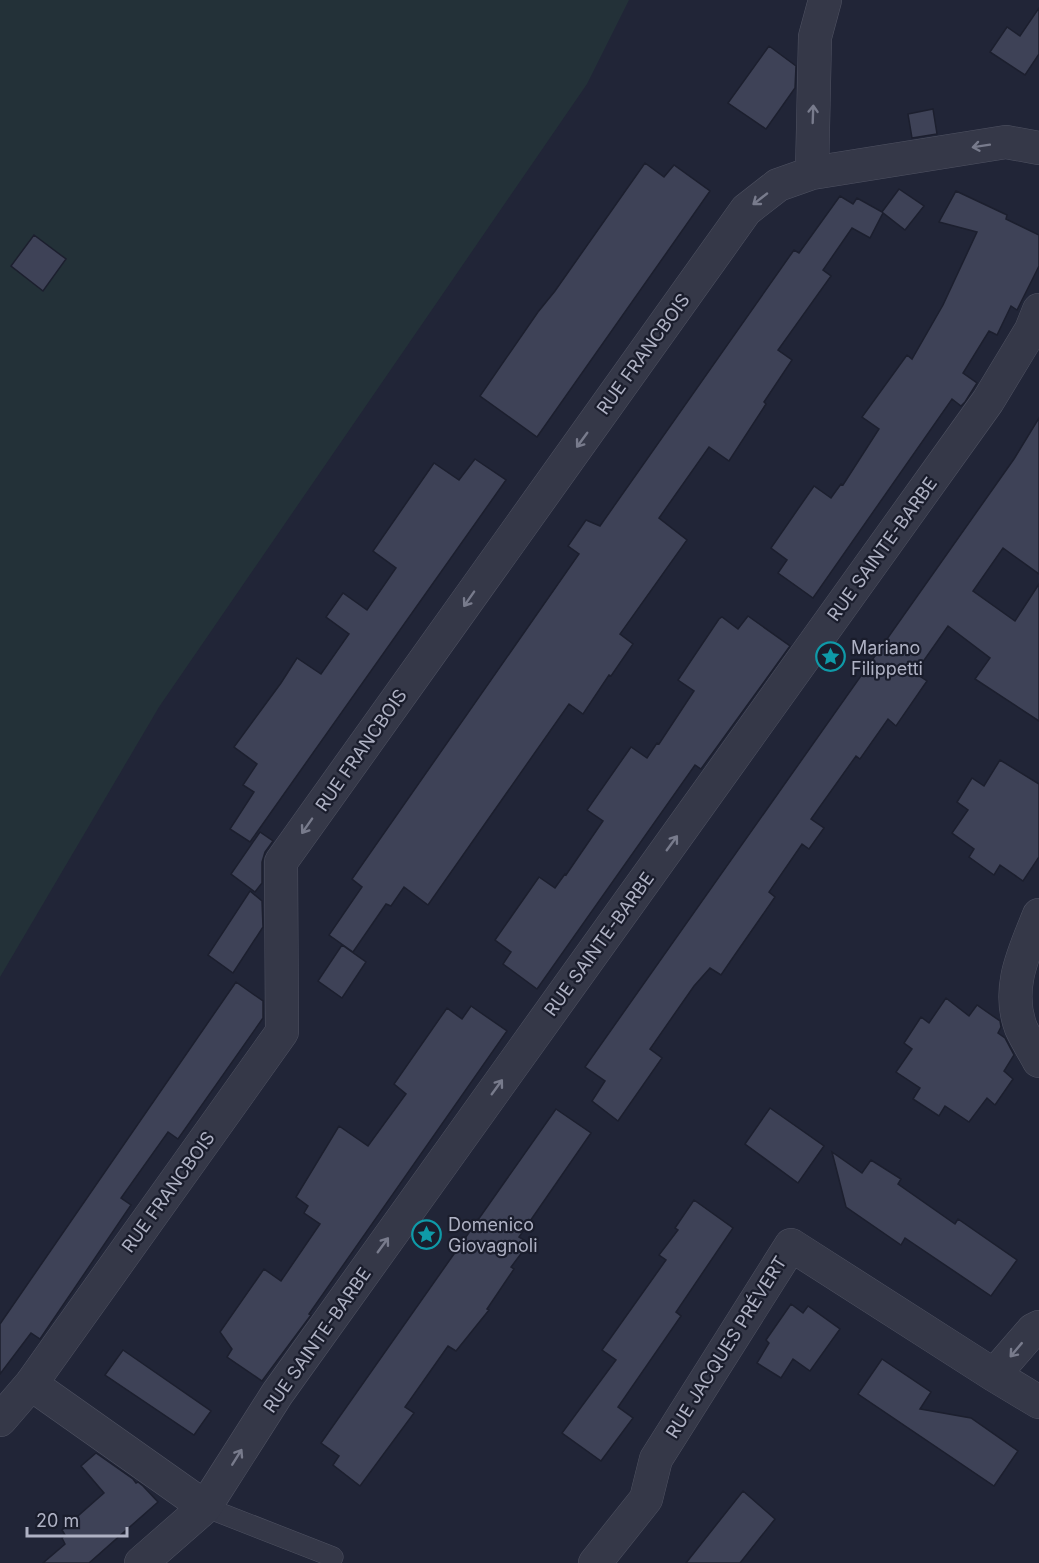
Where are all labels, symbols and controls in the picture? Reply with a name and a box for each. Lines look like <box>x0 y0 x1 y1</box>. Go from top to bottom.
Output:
one-way arrow <box>807 105 819 125</box>
one-way arrow <box>972 140 992 151</box>
one-way arrow <box>752 193 768 206</box>
street label: RUE FRANCBOIS <box>592 290 694 418</box>
one-way arrow <box>576 431 588 447</box>
street label: RUE SAINTE-BARBE <box>823 473 941 625</box>
one-way arrow <box>463 590 475 606</box>
place label: Mariano Filippetti <box>851 637 923 679</box>
place icon: Mariano Filippetti <box>814 641 846 673</box>
street label: RUE FRANCBOIS <box>311 685 411 815</box>
one-way arrow <box>301 817 313 833</box>
one-way arrow <box>665 835 678 851</box>
street label: RUE SAINTE-BARBE <box>540 868 658 1020</box>
one-way arrow <box>491 1079 503 1095</box>
street label: RUE FRANCBOIS <box>117 1128 219 1256</box>
place label: Domenico Giovagnoli <box>448 1214 538 1256</box>
place icon: Domenico Giovagnoli <box>411 1218 443 1250</box>
one-way arrow <box>377 1238 389 1254</box>
street label: RUE JACQUES PRÉVERT <box>660 1252 791 1442</box>
street label: RUE SAINTE-BARBE <box>259 1263 375 1417</box>
one-way arrow <box>1009 1342 1022 1358</box>
one-way arrow <box>231 1449 243 1466</box>
scale bar <box>27 1500 128 1538</box>
text: 20 m <box>36 1510 79 1531</box>

